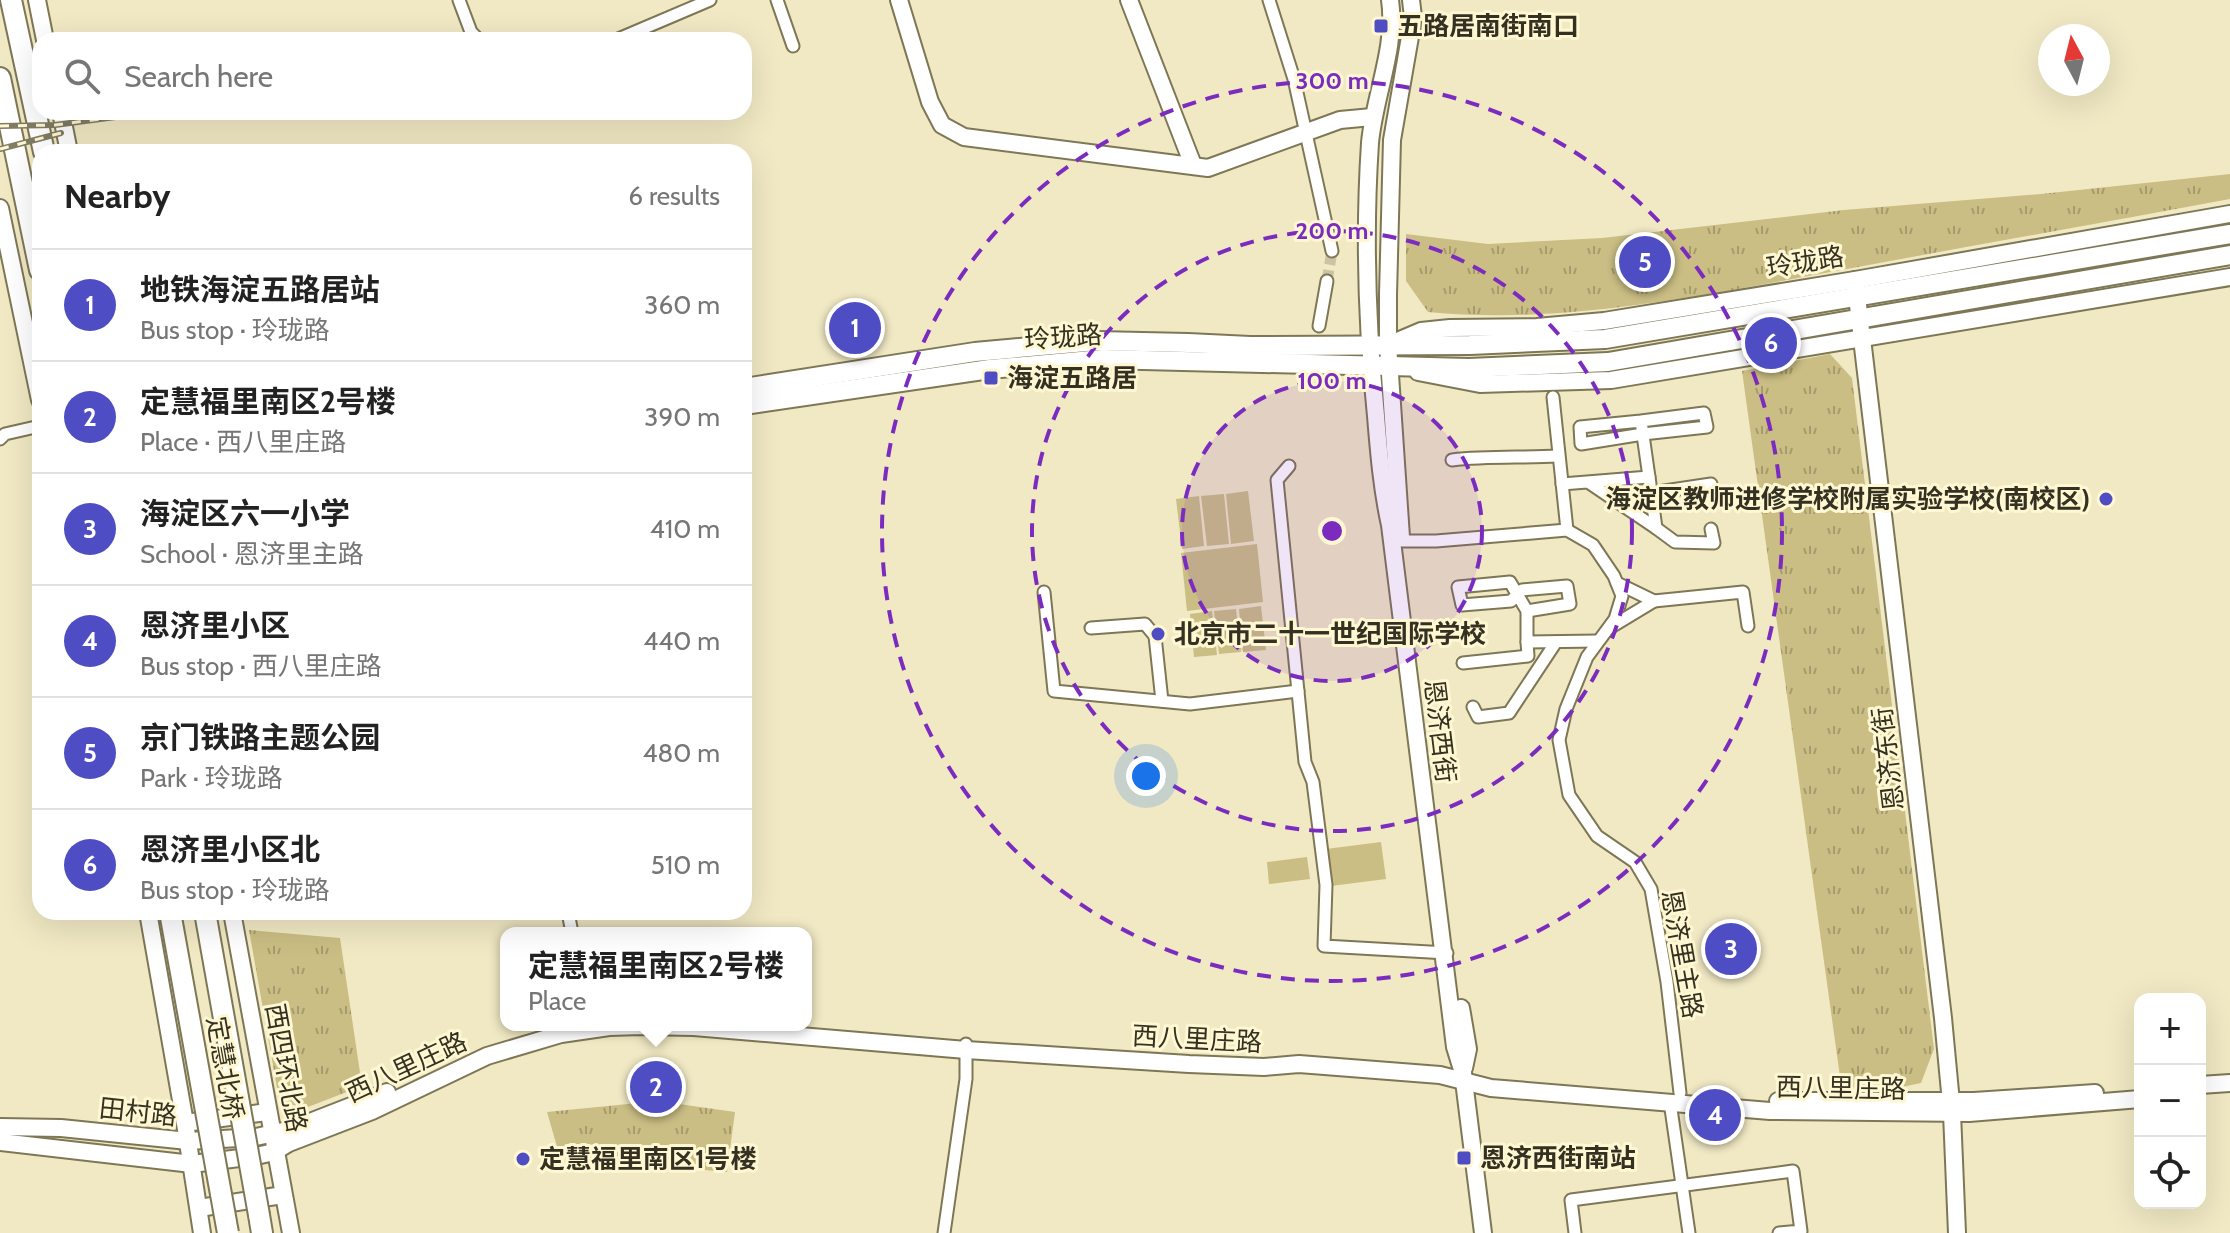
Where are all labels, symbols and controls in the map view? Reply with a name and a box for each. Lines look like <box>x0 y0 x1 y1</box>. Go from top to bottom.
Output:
place label: 五路居南街南口 <box>1397 10 1579 42</box>
marker: 五路居南街南口 <box>1372 17 1390 35</box>
north arrow <box>2038 24 2110 96</box>
search box <box>32 32 752 120</box>
icon: search <box>60 54 104 98</box>
text: Search here <box>124 58 273 95</box>
text: 300 m <box>1295 66 1369 95</box>
text: Nearby <box>64 175 171 217</box>
text: 6 results <box>628 180 720 212</box>
text: 200 m <box>1296 216 1368 245</box>
pin: 5 <box>1619 232 1671 292</box>
street label: 玲珑路 <box>1764 240 1846 284</box>
text: 地铁海淀五路居站 <box>140 271 380 308</box>
text: 1 <box>85 289 95 321</box>
text: 360 m <box>644 289 720 321</box>
pin: 1 <box>829 298 881 358</box>
pin: 6 <box>1745 313 1797 373</box>
text: Bus stop · 玲珑路 <box>140 314 330 346</box>
street label: 玲珑路 <box>1023 318 1103 356</box>
place label: 海淀五路居 <box>1007 362 1137 394</box>
text: 100 m <box>1297 366 1367 395</box>
marker: 海淀五路居 <box>982 369 1000 387</box>
text: 定慧福里南区2号楼 <box>140 383 396 420</box>
text: 2 <box>83 401 97 433</box>
text: 390 m <box>644 401 720 433</box>
text: Place · 西八里庄路 <box>140 426 346 458</box>
place label: 海淀区教师进修学校附属实验学校(南校区) <box>1605 483 2090 515</box>
marker: 海淀区教师进修学校附属实验学校(南校区) <box>2097 490 2115 508</box>
text: 海淀区六一小学 <box>140 495 350 532</box>
text: 3 <box>83 513 97 545</box>
text: 410 m <box>650 513 720 545</box>
centre of rings <box>1318 517 1346 545</box>
text: School · 恩济里主路 <box>140 538 364 570</box>
text: 恩济里小区 <box>140 607 290 644</box>
place label: 北京市二十一世纪国际学校 <box>1174 618 1486 650</box>
text: 4 <box>82 625 98 657</box>
text: 440 m <box>643 625 720 657</box>
marker: 北京市二十一世纪国际学校 <box>1149 625 1167 643</box>
text: Bus stop · 西八里庄路 <box>140 650 382 682</box>
street label: 恩济西街 <box>1418 677 1462 785</box>
street label: 恩济东街 <box>1866 705 1910 813</box>
text: 京门铁路主题公园 <box>140 719 380 756</box>
text: 5 <box>83 737 97 769</box>
text: 480 m <box>642 737 720 769</box>
your location <box>1126 756 1166 796</box>
text: Park · 玲珑路 <box>140 762 283 794</box>
text: 恩济里小区北 <box>140 831 320 868</box>
text: 6 <box>83 849 97 881</box>
text: 510 m <box>651 849 720 881</box>
text: Bus stop · 玲珑路 <box>140 874 330 906</box>
street label: 恩济里主路 <box>1655 887 1709 1021</box>
pin: 3 <box>1705 919 1757 979</box>
popup <box>500 927 812 1031</box>
text: 定慧福里南区2号楼 <box>528 947 784 984</box>
text: Place <box>528 985 586 1017</box>
map controls <box>2134 993 2206 1209</box>
button: + <box>2134 993 2206 1065</box>
street label: 西四环北路 <box>259 1001 313 1135</box>
street label: 定慧北桥 <box>200 1014 250 1122</box>
street label: 西八里庄路 <box>1131 1020 1263 1058</box>
street label: 西八里庄路 <box>340 1025 472 1109</box>
pin: 2 <box>630 1057 682 1117</box>
button: − <box>2134 1065 2206 1137</box>
street label: 西八里庄路 <box>1776 1071 1906 1105</box>
pin: 4 <box>1689 1085 1741 1145</box>
street label: 田村路 <box>98 1092 178 1132</box>
button: locate <box>2134 1137 2206 1209</box>
place label: 恩济西街南站 <box>1480 1142 1636 1174</box>
place label: 定慧福里南区1号楼 <box>539 1143 757 1175</box>
marker: 恩济西街南站 <box>1455 1149 1473 1167</box>
marker: 定慧福里南区1号楼 <box>514 1150 532 1168</box>

